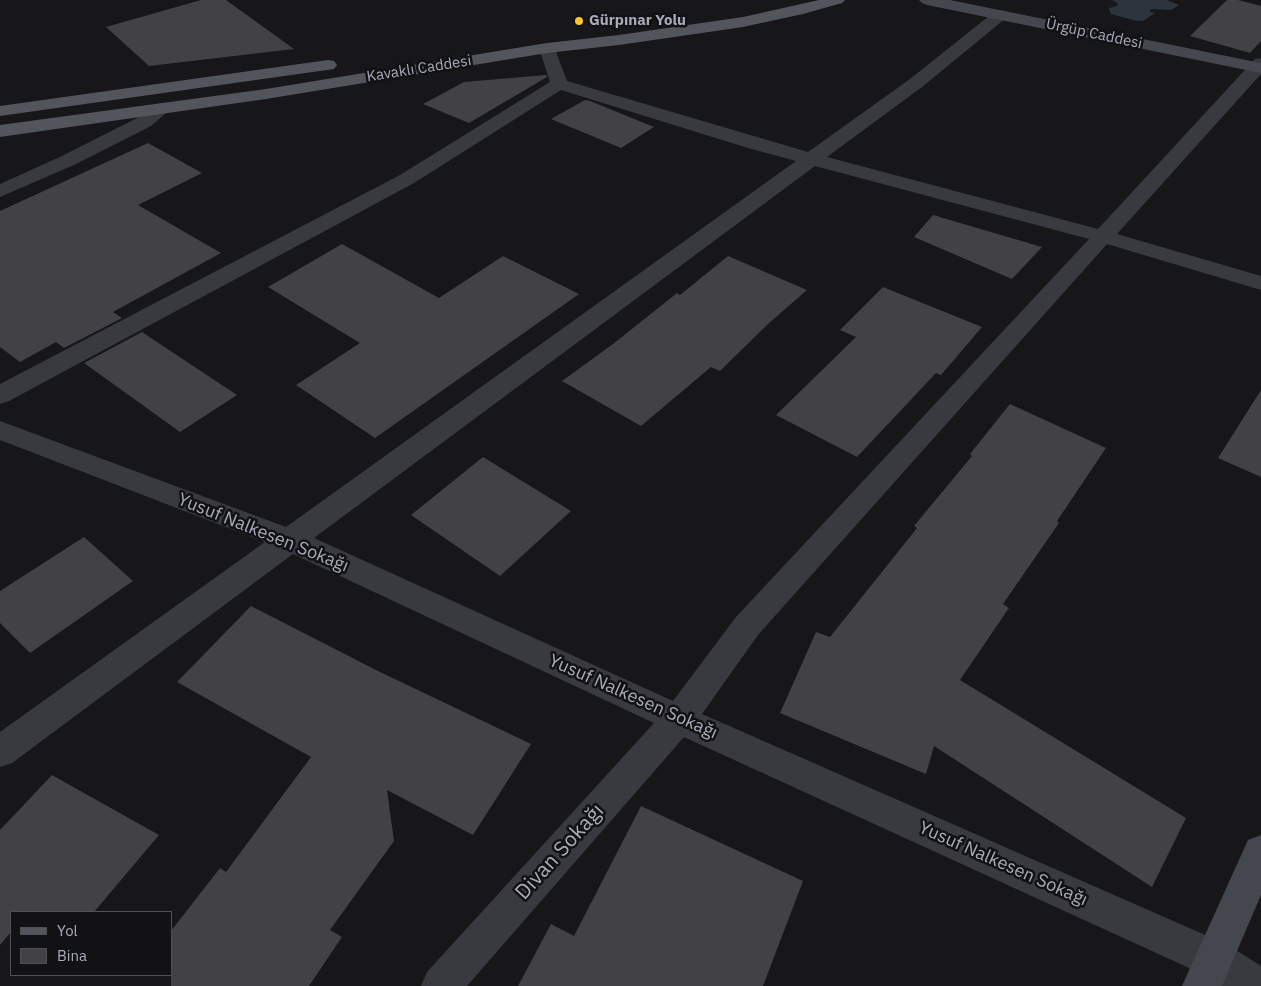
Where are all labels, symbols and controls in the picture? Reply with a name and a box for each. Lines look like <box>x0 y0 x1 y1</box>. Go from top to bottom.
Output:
place label: Gürpınar Yolu <box>589 12 686 30</box>
marker: Gürpınar Yolu <box>573 15 585 27</box>
street label: Ürgüp Caddesi <box>1044 15 1144 53</box>
street label: Kavaklı Caddesi <box>365 52 473 86</box>
street label: Yusuf Nalkesen Sokağı <box>174 489 352 577</box>
street label: Yusuf Nalkesen Sokağı <box>545 650 721 744</box>
street label: Divan Sokağı <box>510 799 610 905</box>
street label: Yusuf Nalkesen Sokağı <box>915 817 1091 911</box>
legend <box>10 911 172 976</box>
text: Yol <box>57 921 78 940</box>
text: Bina <box>57 946 87 965</box>

